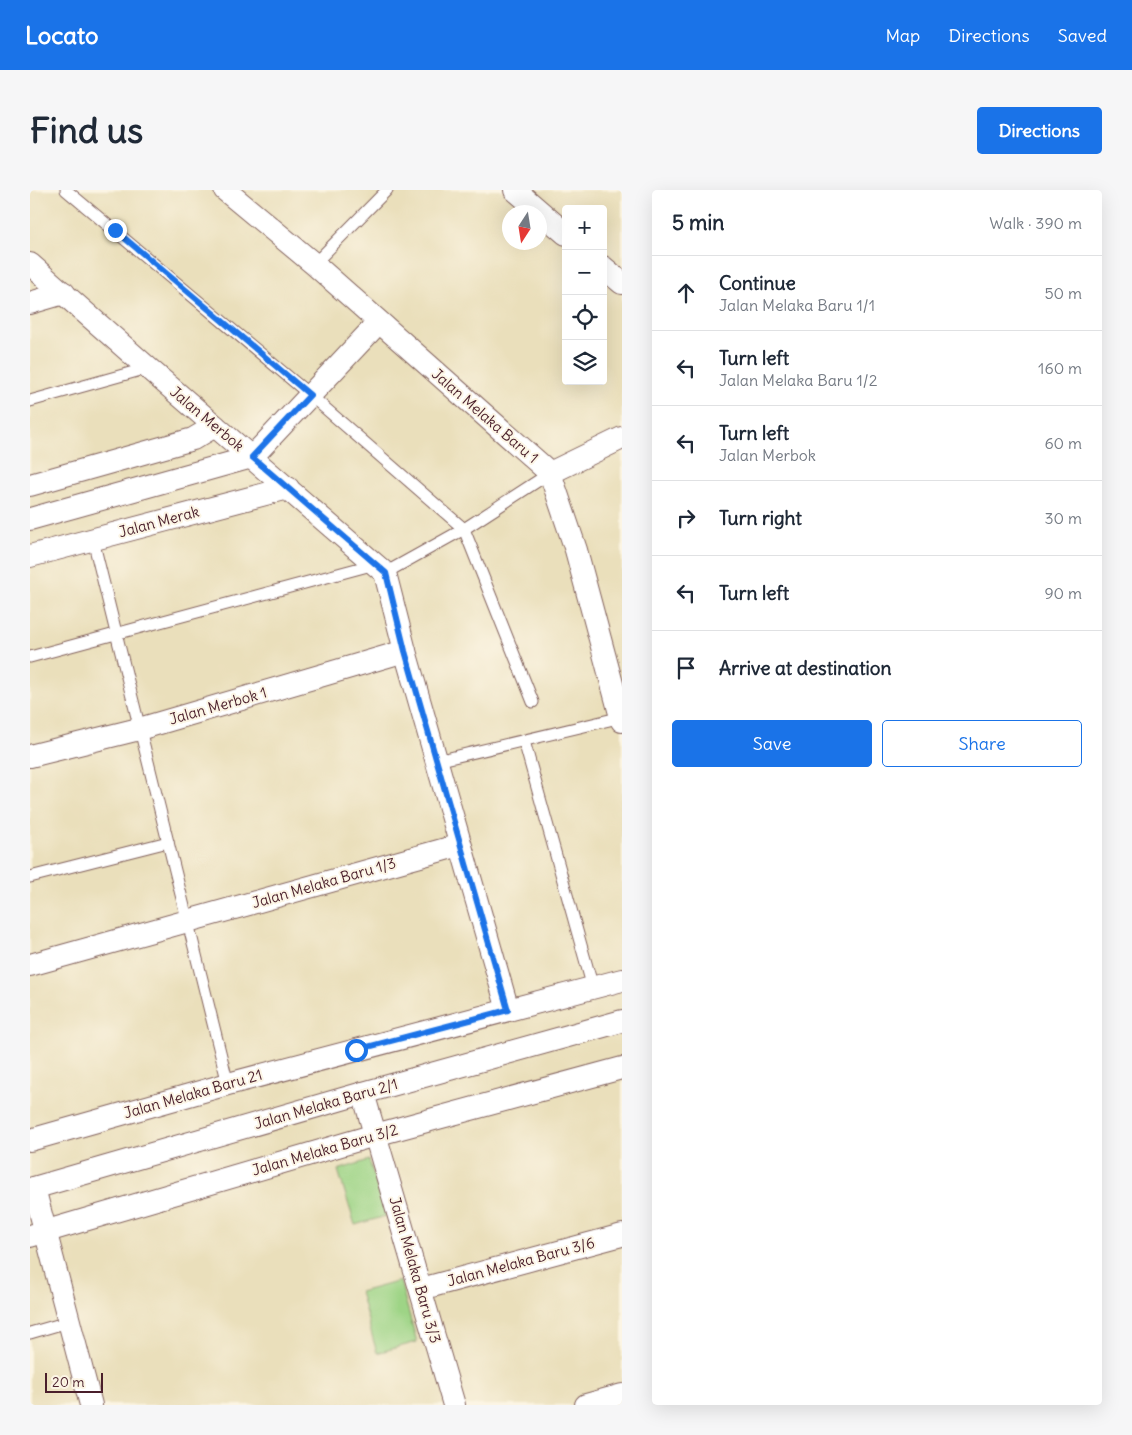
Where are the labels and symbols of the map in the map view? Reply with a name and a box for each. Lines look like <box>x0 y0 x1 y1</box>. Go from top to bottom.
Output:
north arrow <box>502 205 547 250</box>
route end <box>104 219 127 242</box>
street label: Jalan Melaka Baru 1 <box>428 364 542 467</box>
street label: Jalan Merbok <box>166 382 249 455</box>
street label: Jalan Merak <box>116 502 202 541</box>
street label: Jalan Merbok 1 <box>167 683 269 729</box>
street label: Jalan Melaka Baru 1/3 <box>250 853 398 912</box>
route start <box>345 1039 368 1062</box>
street label: Jalan Melaka Baru 21 <box>121 1065 264 1122</box>
street label: Jalan Melaka Baru 2/1 <box>252 1074 400 1133</box>
street label: Jalan Melaka Baru 3/2 <box>250 1120 400 1179</box>
street label: Jalan Melaka Baru 3/3 <box>385 1194 445 1345</box>
street label: Jalan Melaka Baru 3/6 <box>445 1233 597 1290</box>
scale bar <box>45 1370 102 1393</box>

